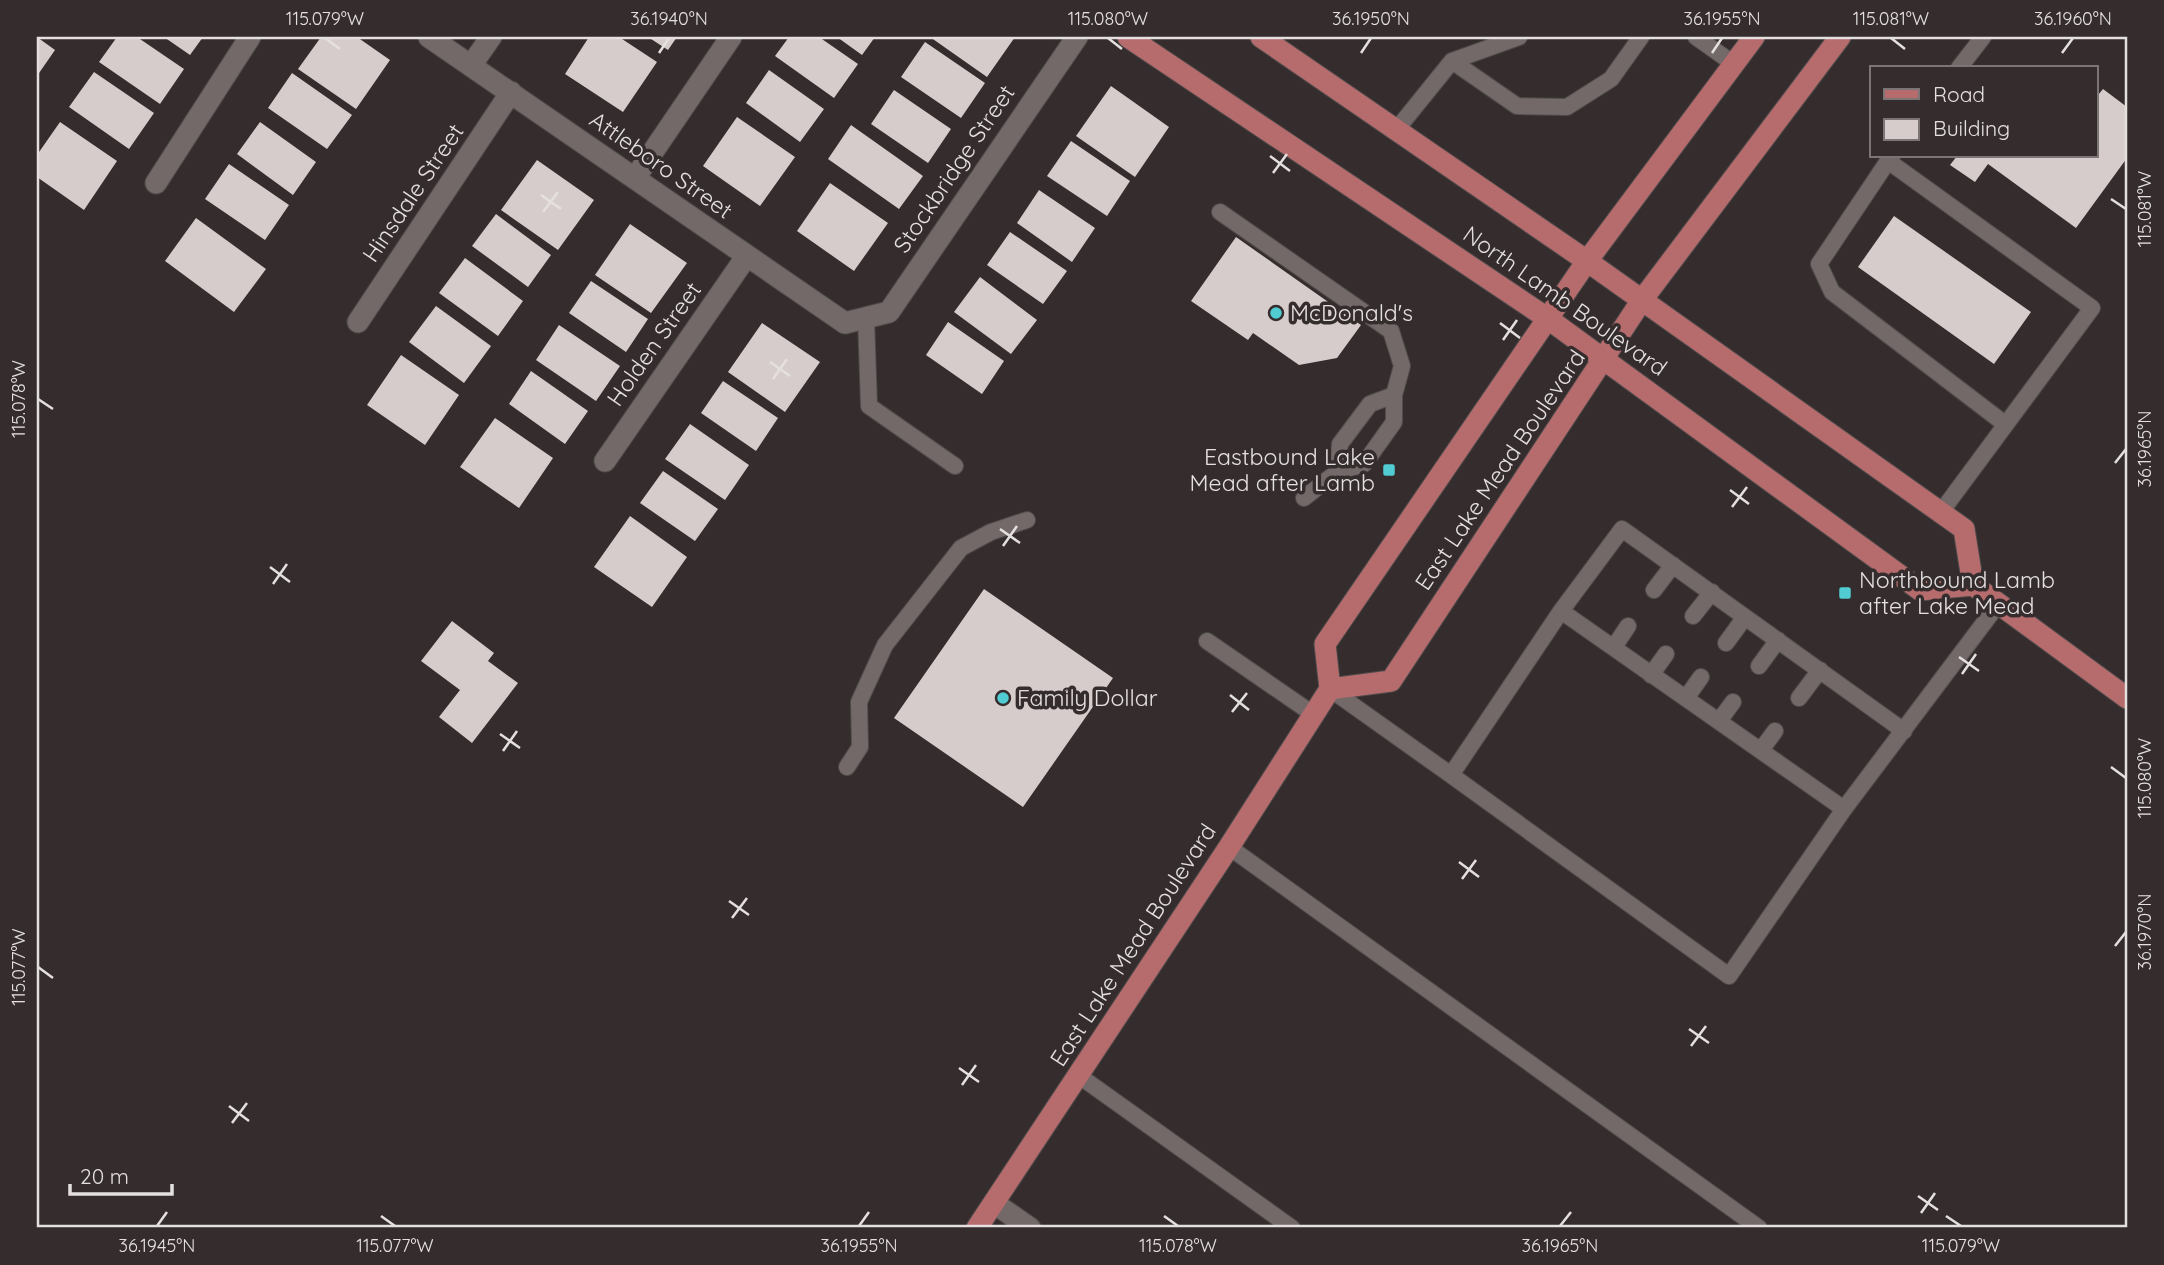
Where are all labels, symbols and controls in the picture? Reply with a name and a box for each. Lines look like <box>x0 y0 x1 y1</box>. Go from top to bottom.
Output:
text: 115.079°W <box>286 7 364 30</box>
text: 36.1940°N <box>630 7 708 30</box>
text: 115.080°W <box>1068 7 1148 30</box>
text: 36.1950°N <box>1332 7 1410 30</box>
text: 36.1955°N <box>1683 7 1761 30</box>
text: 115.081°W <box>1853 7 1929 30</box>
text: 36.1960°N <box>2034 7 2112 30</box>
legend <box>1870 66 2098 158</box>
street label: Stockbridge Street <box>887 79 1021 258</box>
text: Road <box>1933 81 1985 107</box>
street label: Attleboro Street <box>584 105 738 225</box>
text: Building <box>1933 115 2010 141</box>
street label: Hinsdale Street <box>356 118 470 267</box>
text: 115.081°W <box>2133 171 2156 247</box>
street label: North Lamb Boulevard <box>1458 219 1673 382</box>
street label: Holden Street <box>600 276 707 411</box>
place label: McDonald's <box>1290 298 1413 327</box>
marker: McDonald's <box>1268 305 1284 321</box>
street label: East Lake Mead Boulevard <box>1408 344 1591 595</box>
text: 115.078°W <box>7 360 30 438</box>
text: 36.1965°N <box>2133 411 2156 487</box>
place label: Eastbound Lake Mead after Lamb <box>1190 442 1375 497</box>
marker: Eastbound Lake Mead after Lamb <box>1381 462 1397 478</box>
place label: Northbound Lamb after Lake Mead <box>1859 565 2055 620</box>
marker: Northbound Lamb after Lake Mead <box>1837 585 1853 601</box>
place label: Family Dollar <box>1017 683 1158 712</box>
marker: Family Dollar <box>995 690 1011 706</box>
text: 115.080°W <box>2133 738 2156 818</box>
street label: East Lake Mead Boulevard <box>1043 818 1222 1072</box>
text: 36.1970°N <box>2133 894 2156 970</box>
text: 115.077°W <box>7 928 30 1006</box>
scale bar <box>70 1153 172 1197</box>
text: 20 m <box>80 1163 129 1189</box>
text: 36.1945°N <box>119 1234 195 1257</box>
text: 115.077°W <box>356 1234 434 1257</box>
text: 36.1955°N <box>820 1234 898 1257</box>
text: 115.078°W <box>1139 1234 1217 1257</box>
text: 36.1965°N <box>1522 1234 1598 1257</box>
text: 115.079°W <box>1922 1234 2000 1257</box>

